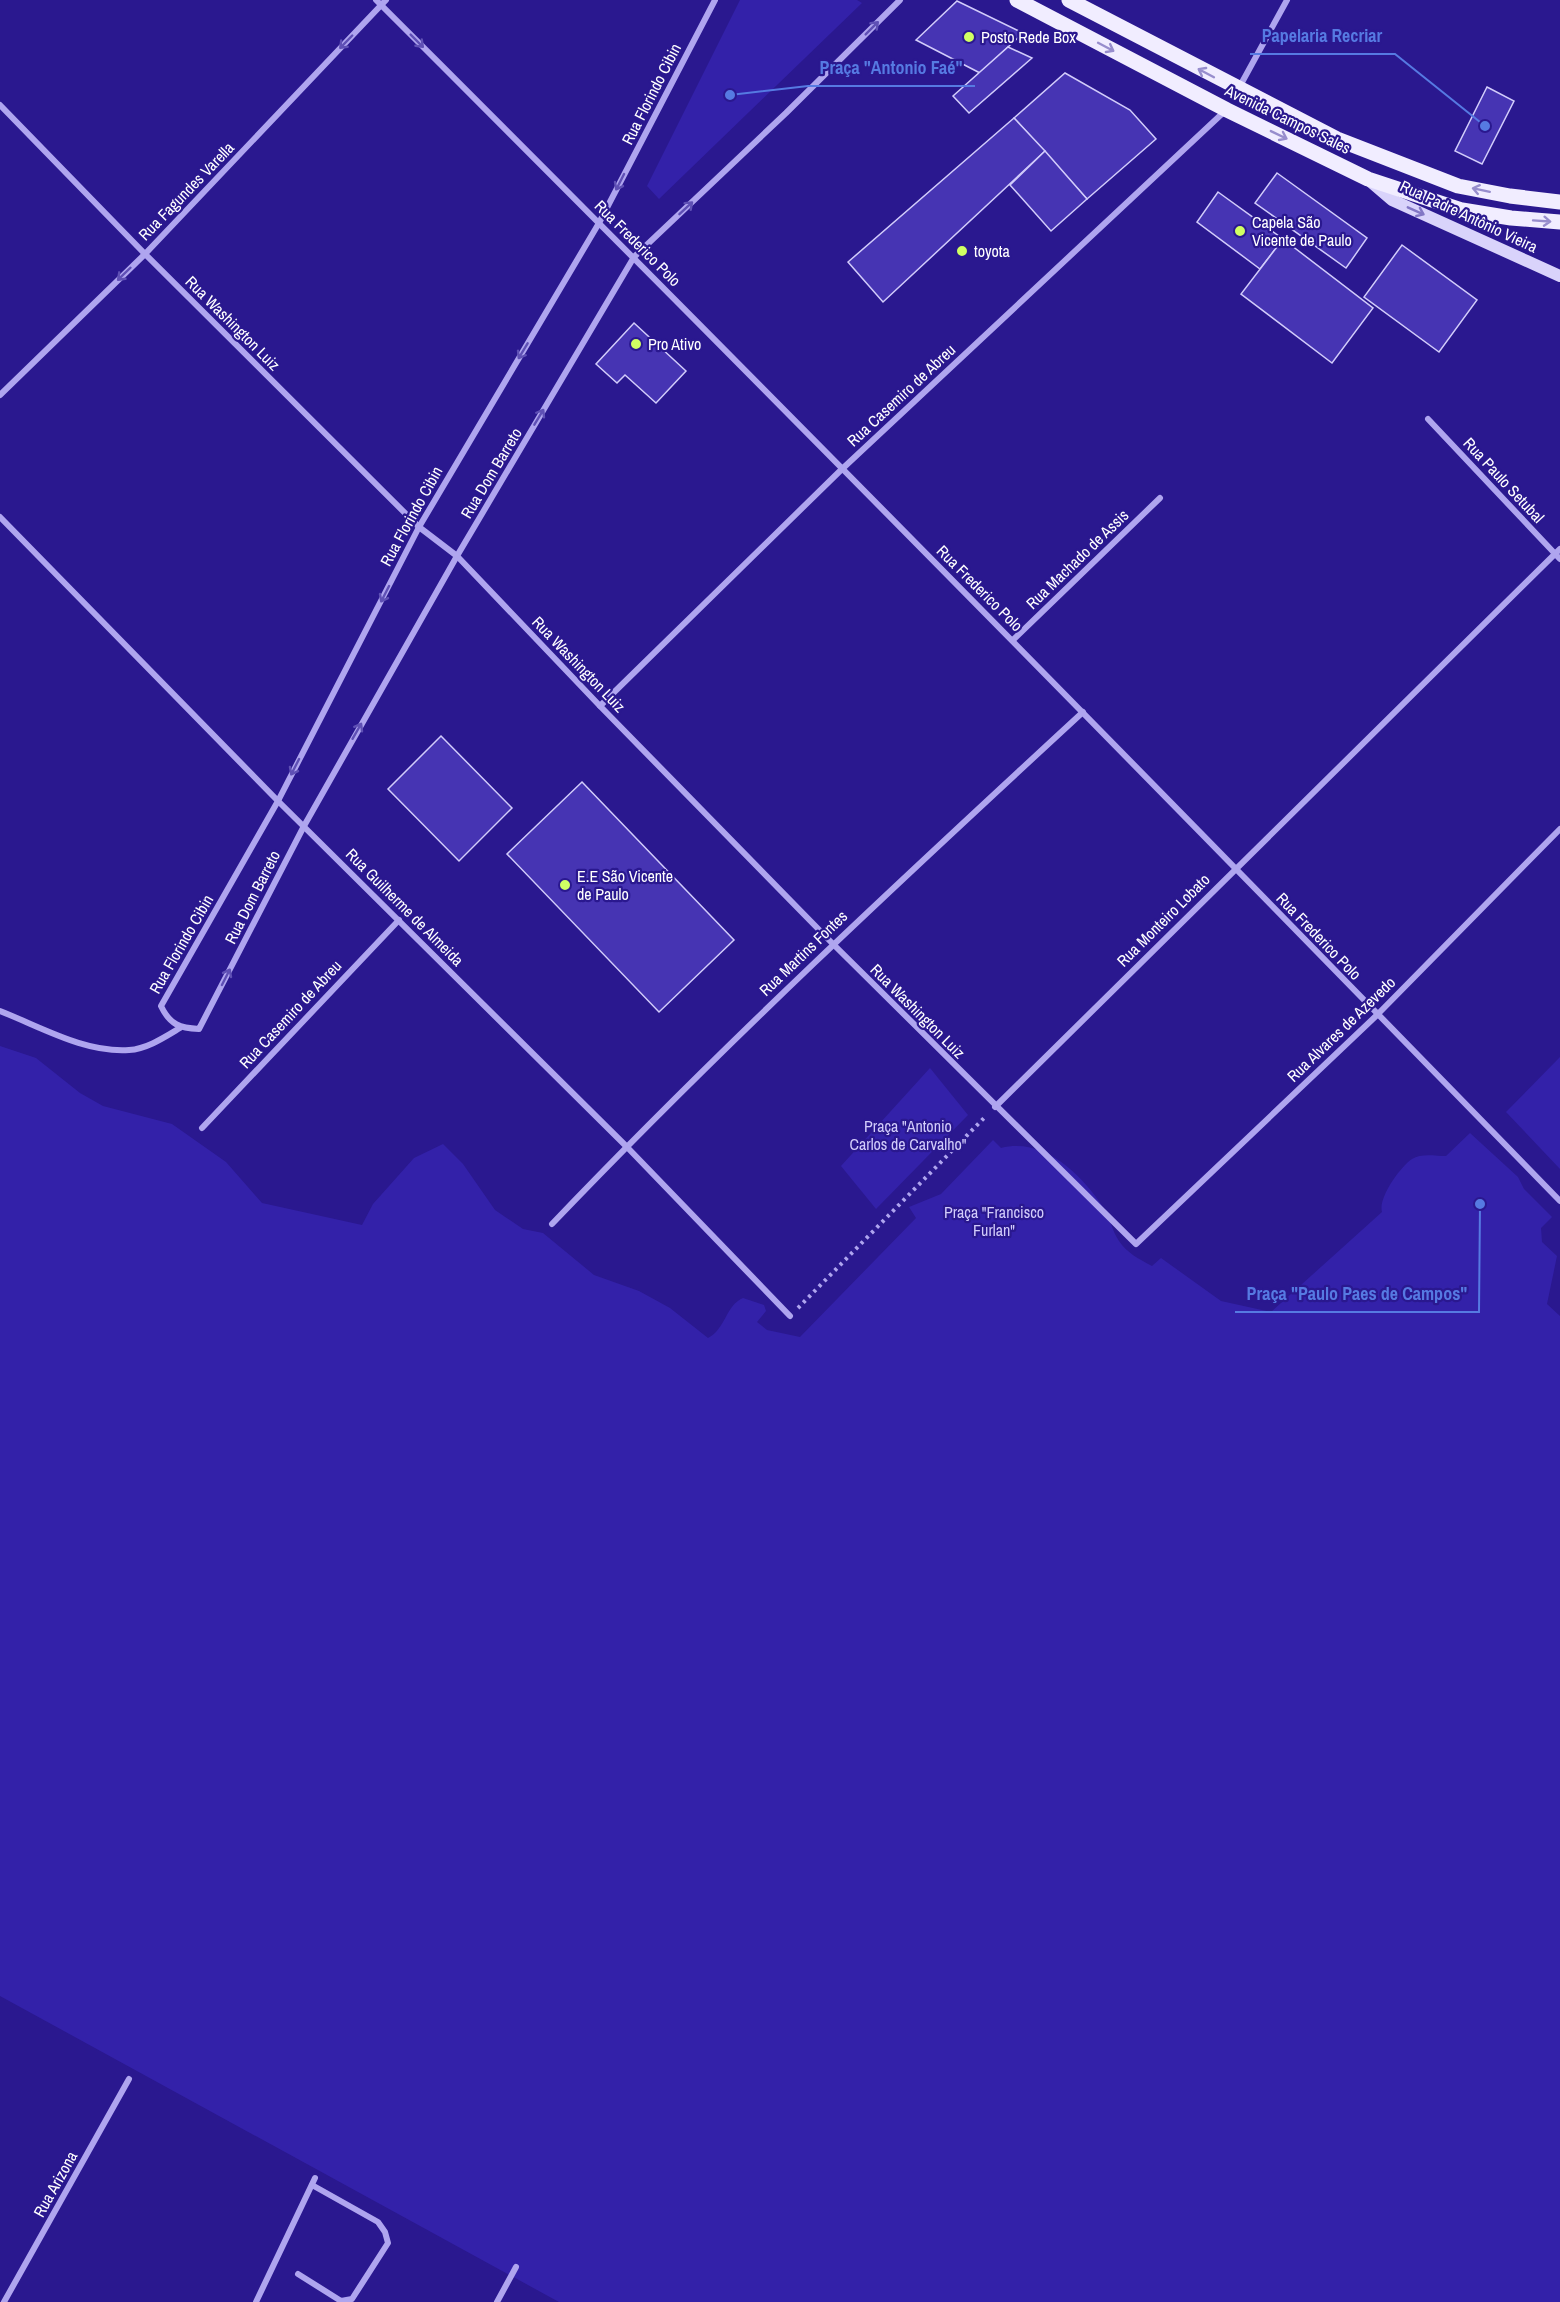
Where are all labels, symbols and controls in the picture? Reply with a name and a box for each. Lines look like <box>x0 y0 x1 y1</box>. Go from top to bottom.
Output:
callout: Papelaria Recriar <box>1250 18 1395 54</box>
one-way arrow <box>864 20 879 35</box>
text: Papelaria Recriar <box>1262 23 1383 48</box>
place label: Posto Rede Box <box>981 26 1076 48</box>
marker: Posto Rede Box <box>962 30 976 44</box>
one-way arrow <box>410 34 425 49</box>
one-way arrow <box>339 35 353 50</box>
street label: Rua Florindo Cibin <box>616 40 686 148</box>
one-way arrow <box>1096 41 1114 53</box>
callout: Praça "Antonio Faé" <box>808 50 975 86</box>
text: Praça "Antonio Faé" <box>820 55 962 80</box>
one-way arrow <box>1198 67 1216 78</box>
street label: Avenida Campos Sales <box>1221 79 1354 159</box>
one-way arrow <box>1270 130 1288 142</box>
street label: Rua Fagundes Varella <box>133 136 239 245</box>
one-way arrow <box>614 173 625 191</box>
street label: Rua Padre Antônio Vieira <box>1397 174 1542 258</box>
one-way arrow <box>1472 184 1491 196</box>
street label: Rua Frederico Polo <box>590 195 686 291</box>
one-way arrow <box>679 200 694 215</box>
one-way arrow <box>1406 206 1424 217</box>
place label: Capela São Vicente de Paulo <box>1252 211 1352 251</box>
one-way arrow <box>1532 216 1552 227</box>
marker: Capela São Vicente de Paulo <box>1233 224 1247 238</box>
place label: toyota <box>974 240 1010 262</box>
marker: toyota <box>955 244 969 258</box>
one-way arrow <box>116 267 131 282</box>
street label: Rua Washington Luiz <box>181 271 286 376</box>
place label: Pro Ativo <box>648 333 701 355</box>
marker: Pro Ativo <box>629 337 643 351</box>
street label: Rua Casemiro de Abreu <box>842 339 960 451</box>
one-way arrow <box>516 342 528 359</box>
one-way arrow <box>534 409 546 426</box>
street label: Rua Dom Barreto <box>455 424 527 522</box>
street label: Rua Paulo Setubal <box>1459 432 1549 528</box>
street label: Rua Florindo Cibin <box>375 462 447 570</box>
street label: Rua Machado de Assis <box>1021 504 1133 614</box>
street label: Rua Frederico Polo <box>932 540 1028 636</box>
one-way arrow <box>378 584 390 602</box>
street label: Rua Washington Luiz <box>527 611 631 717</box>
one-way arrow <box>352 723 364 740</box>
one-way arrow <box>289 758 301 775</box>
street label: Rua Guilherme de Almeida <box>341 843 469 971</box>
street label: Rua Dom Barreto <box>219 847 285 947</box>
place label: E.E São Vicente de Paulo <box>577 865 673 905</box>
street label: Rua Monteiro Lobato <box>1112 869 1214 971</box>
marker: E.E São Vicente de Paulo <box>558 878 572 892</box>
street label: Rua Frederico Polo <box>1272 887 1366 985</box>
street label: Rua Florindo Cibin <box>144 890 218 998</box>
street label: Rua Martins Fontes <box>754 905 852 1001</box>
street label: Rua Casemiro de Abreu <box>234 955 346 1073</box>
street label: Rua Washington Luiz <box>866 959 971 1064</box>
one-way arrow <box>221 969 232 987</box>
street label: Rua Alvares de Azevedo <box>1282 971 1400 1087</box>
park label: Praça "Antonio Carlos de Carvalho" <box>850 1115 967 1155</box>
park label: Praça "Francisco Furlan" <box>944 1201 1044 1241</box>
callout: Praça "Paulo Paes de Campos" <box>1235 1276 1479 1312</box>
text: Praça "Paulo Paes de Campos" <box>1247 1281 1467 1306</box>
street label: Rua Arizona <box>28 2146 82 2221</box>

